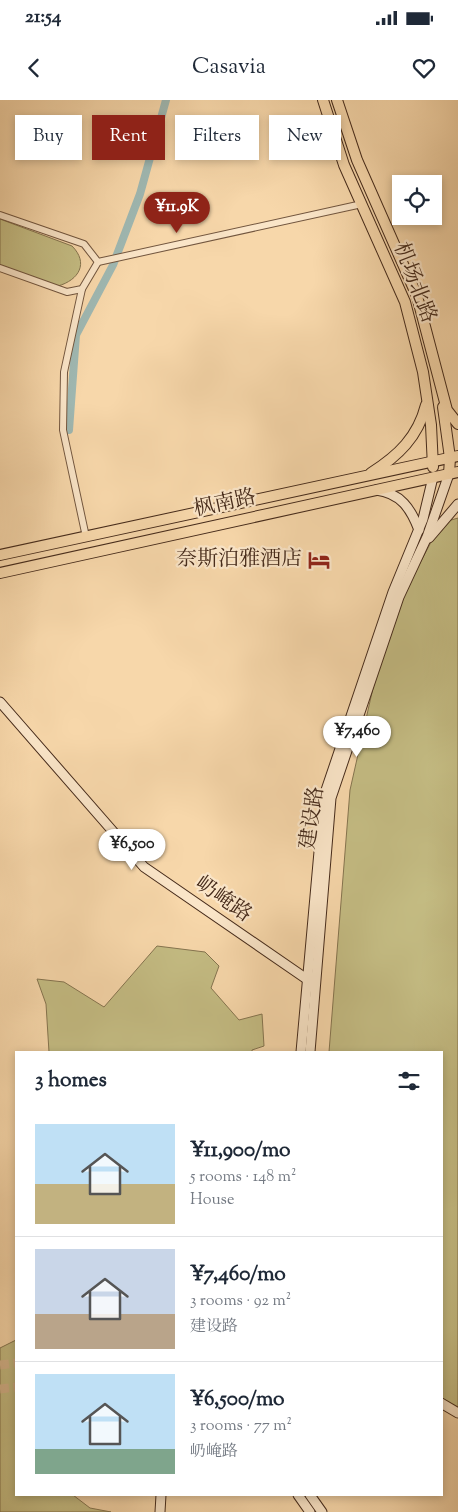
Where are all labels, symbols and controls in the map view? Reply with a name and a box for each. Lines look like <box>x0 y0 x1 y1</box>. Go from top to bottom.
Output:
text: 21:54 <box>25 4 61 31</box>
text: Casavia <box>192 52 266 84</box>
icon: back <box>20 54 48 82</box>
icon: heart <box>410 54 438 82</box>
chip: Buy <box>15 115 82 160</box>
chip: Rent <box>92 115 165 160</box>
chip: Filters <box>175 115 259 160</box>
chip: New <box>269 115 341 160</box>
map controls <box>392 175 442 225</box>
button: locate <box>392 175 442 225</box>
pin: ¥11.9K <box>136 192 218 234</box>
text: ¥11.9K <box>155 196 199 219</box>
street label: 机场北路 <box>385 238 443 328</box>
street label: 枫南路 <box>191 483 259 525</box>
place label: 奈斯泊雅酒店 <box>176 545 302 575</box>
hotel icon: 奈斯泊雅酒店 <box>306 547 332 573</box>
pin: ¥7,460 <box>316 716 398 758</box>
text: ¥7,460 <box>334 720 380 743</box>
street label: 建设路 <box>294 785 332 851</box>
pin: ¥6,500 <box>91 828 173 871</box>
text: ¥6,500 <box>110 833 154 856</box>
street label: 屷崦路 <box>189 870 257 930</box>
text: 3 homes <box>35 1066 107 1096</box>
icon: filters <box>395 1067 423 1095</box>
text: ¥11,900/mo <box>190 1136 291 1166</box>
icon: home <box>75 1144 135 1204</box>
text: 5 rooms · 148 m² <box>190 1166 296 1189</box>
text: House <box>190 1189 234 1212</box>
text: ¥7,460/mo <box>190 1260 286 1290</box>
icon: home <box>75 1269 135 1329</box>
text: 3 rooms · 92 m² <box>190 1290 291 1313</box>
text: 建设路 <box>190 1316 238 1339</box>
text: ¥6,500/mo <box>190 1385 285 1415</box>
icon: home <box>75 1394 135 1454</box>
text: 3 rooms · 77 m² <box>190 1415 292 1438</box>
text: 屷崦路 <box>190 1441 238 1464</box>

